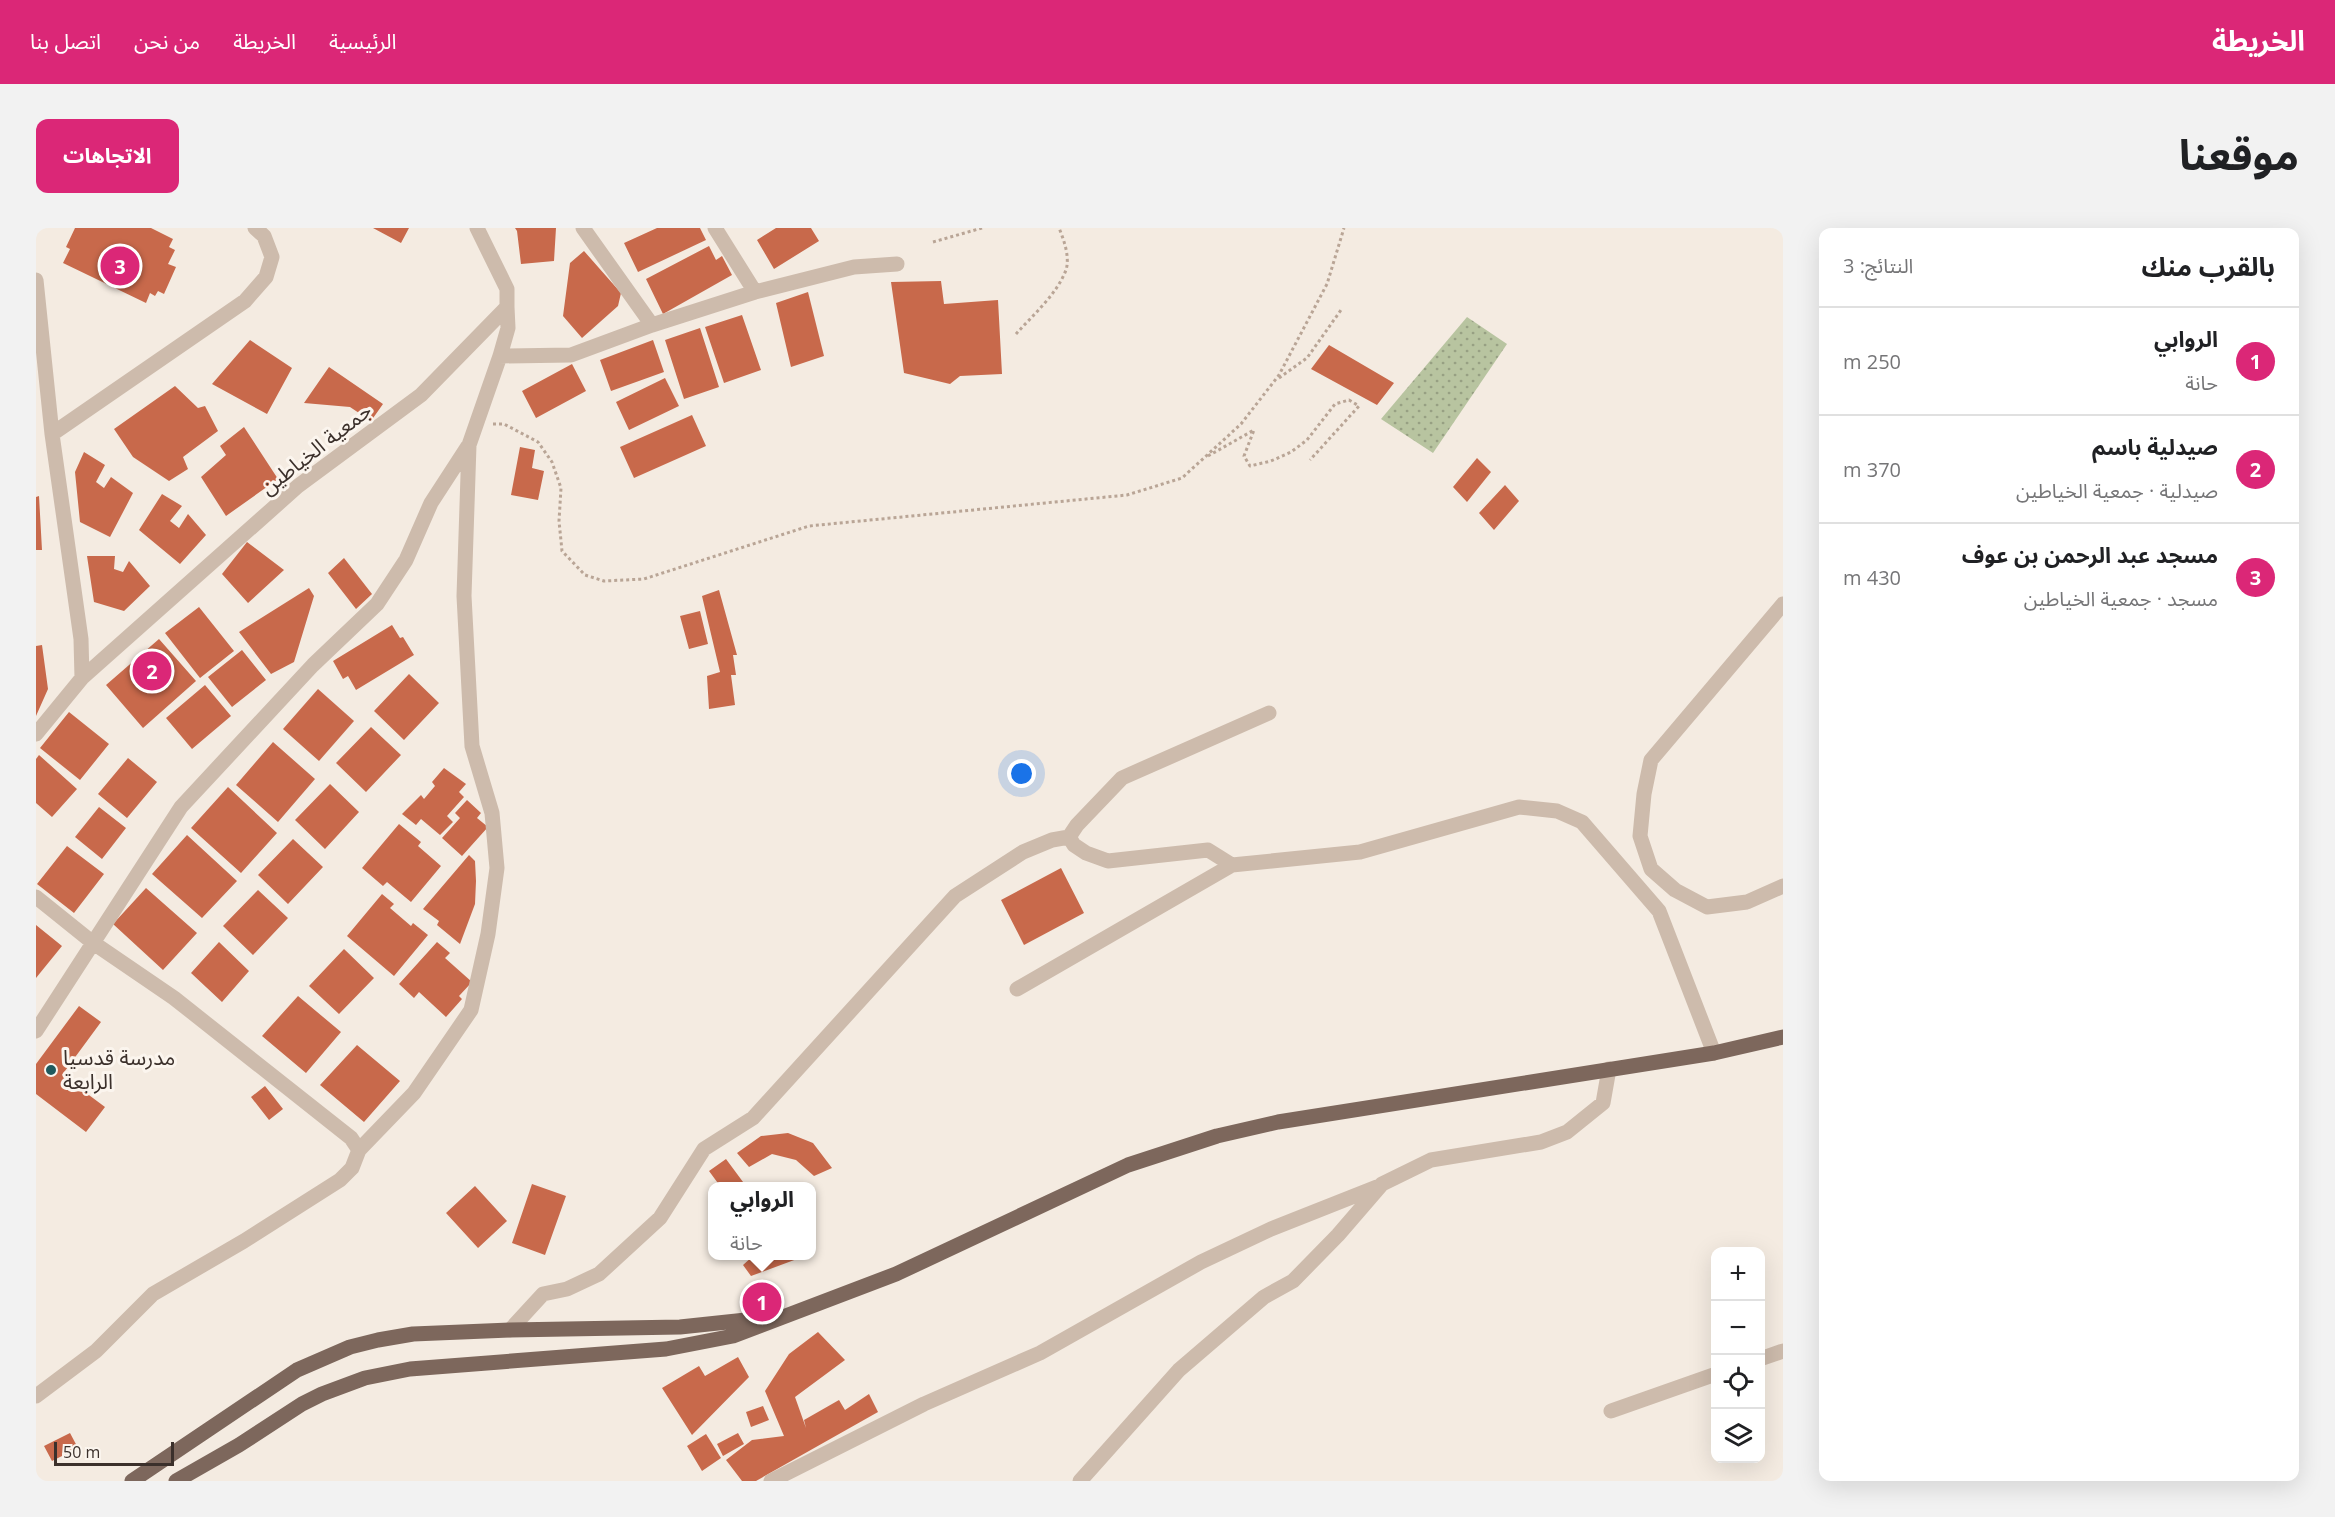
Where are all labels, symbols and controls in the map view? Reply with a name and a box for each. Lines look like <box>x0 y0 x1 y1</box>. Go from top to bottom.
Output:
text: الخريطة <box>2212 21 2305 59</box>
text: اتصل بنا <box>30 27 101 55</box>
text: من نحن <box>134 27 200 55</box>
text: الخريطة <box>233 27 296 55</box>
text: الرئيسية <box>329 27 397 55</box>
button: الاتجاهات <box>36 119 179 193</box>
text: موقعنا <box>2179 125 2299 182</box>
pin: 3 <box>100 243 140 288</box>
text: بالقرب منك <box>2141 248 2275 284</box>
text: النتائج: 3 <box>1843 252 1913 279</box>
text: الروابي <box>2154 323 2218 353</box>
text: 250 m <box>1843 348 1901 375</box>
text: 1 <box>2250 348 2261 375</box>
text: حانة <box>2185 369 2218 396</box>
street label: جمعية الخياطين <box>254 396 377 501</box>
text: صيدلية باسم <box>2092 431 2218 461</box>
text: 370 m <box>1843 456 1901 483</box>
text: 2 <box>2250 456 2261 483</box>
text: صيدلية · جمعية الخياطين <box>2016 477 2218 504</box>
text: مسجد عبد الرحمن بن عوف <box>1962 539 2218 569</box>
text: 430 m <box>1843 564 1901 591</box>
text: 3 <box>2250 564 2261 591</box>
text: مسجد · جمعية الخياطين <box>2024 585 2218 612</box>
pin: 2 <box>132 648 172 694</box>
your location <box>1007 759 1036 788</box>
place label: مدرسة قدسيا الرابعة <box>63 1043 175 1095</box>
marker: مدرسة قدسيا الرابعة <box>44 1063 58 1077</box>
popup <box>708 1182 816 1260</box>
text: الروابي <box>730 1183 794 1213</box>
text: حانة <box>730 1229 763 1256</box>
map controls <box>1711 1247 1765 1463</box>
button: + <box>1711 1247 1765 1301</box>
pin: 1 <box>742 1280 782 1324</box>
button: − <box>1711 1301 1765 1355</box>
button: locate <box>1711 1355 1765 1409</box>
button: layers <box>1711 1409 1765 1463</box>
scale bar <box>54 1439 174 1466</box>
text: 50 m <box>63 1441 100 1463</box>

